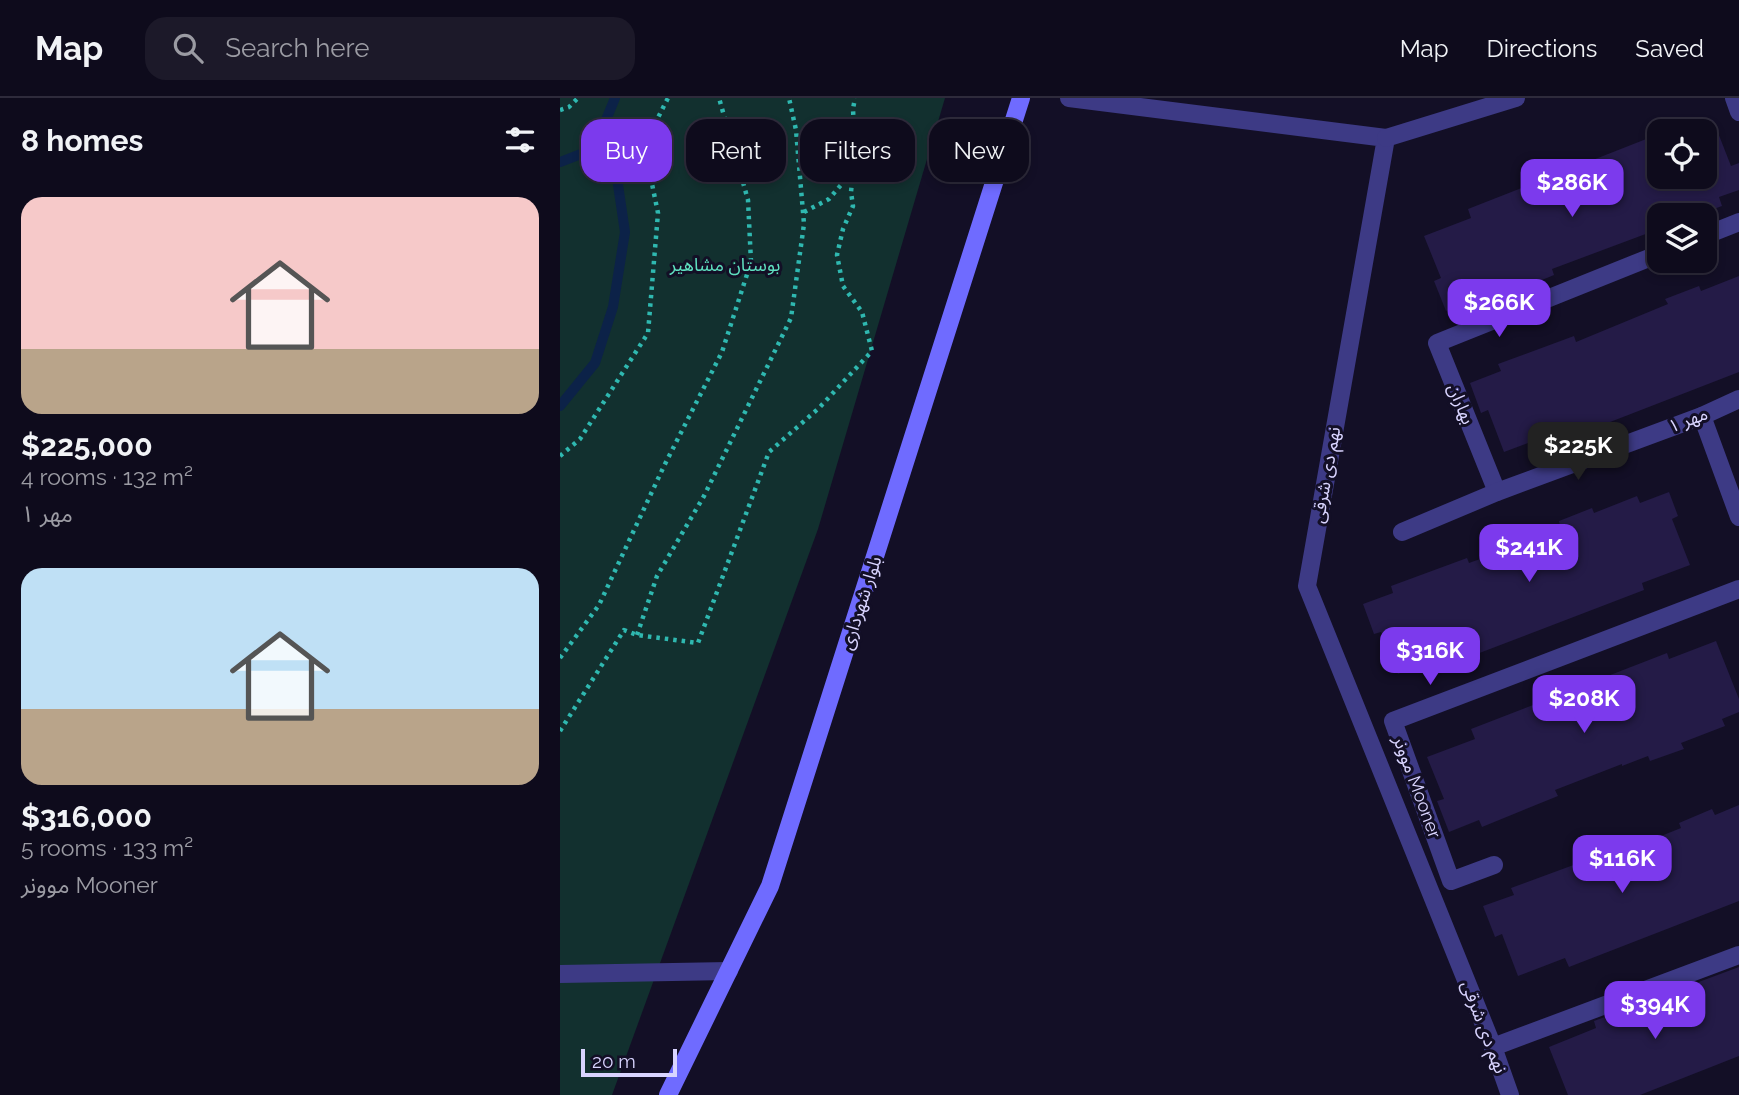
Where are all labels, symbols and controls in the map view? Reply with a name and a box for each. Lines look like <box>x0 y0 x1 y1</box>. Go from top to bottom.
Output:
search box <box>145 17 635 80</box>
text: Map <box>35 29 103 68</box>
icon: search <box>169 29 207 67</box>
text: Search here <box>225 33 370 63</box>
text: Map <box>1400 34 1449 63</box>
text: Directions <box>1487 34 1597 63</box>
text: Saved <box>1635 34 1704 63</box>
chip: Buy <box>581 119 672 182</box>
chip: Rent <box>686 119 786 182</box>
chip: Filters <box>800 119 915 182</box>
chip: New <box>929 119 1029 182</box>
map controls <box>1647 119 1717 273</box>
button: locate <box>1647 119 1717 189</box>
icon: filters <box>501 121 539 159</box>
text: 8 homes <box>21 123 143 158</box>
pin: $286K <box>1523 159 1621 219</box>
text: $286K <box>1537 168 1607 195</box>
button: layers <box>1647 203 1717 273</box>
icon: home <box>217 242 343 368</box>
park label: بوستان مشاهیر <box>669 254 780 276</box>
pin: $266K <box>1450 280 1548 339</box>
text: $266K <box>1464 288 1534 315</box>
street label: بهاران <box>1443 380 1479 428</box>
street label: مهر ۱ <box>1665 402 1711 438</box>
pin: $225K <box>1529 422 1627 482</box>
street label: نهم دی شرقی <box>1307 425 1347 525</box>
text: $225,000 <box>21 428 153 463</box>
text: $225K <box>1544 431 1612 458</box>
text: 4 rooms · 132 m² <box>21 463 193 490</box>
text: مهر ۱ <box>21 500 73 527</box>
pin: $241K <box>1480 524 1578 584</box>
text: $241K <box>1495 533 1563 560</box>
street label: بلوار شهرداری <box>836 553 886 653</box>
icon: home <box>217 613 343 739</box>
pin: $316K <box>1381 628 1479 687</box>
text: $316K <box>1396 636 1464 663</box>
pin: $208K <box>1535 676 1633 735</box>
text: $208K <box>1549 684 1619 711</box>
street label: موونر Mooner <box>1388 732 1446 842</box>
text: $316,000 <box>21 799 152 834</box>
text: 5 rooms · 133 m² <box>21 834 193 861</box>
pin: $116K <box>1573 836 1671 895</box>
text: $116K <box>1589 844 1655 871</box>
text: موونر Mooner <box>21 871 158 898</box>
street label: نهم دی شرقی <box>1454 978 1512 1077</box>
pin: $394K <box>1606 982 1704 1041</box>
text: $394K <box>1620 990 1690 1017</box>
scale bar <box>581 1046 677 1078</box>
text: 20 m <box>592 1050 636 1072</box>

